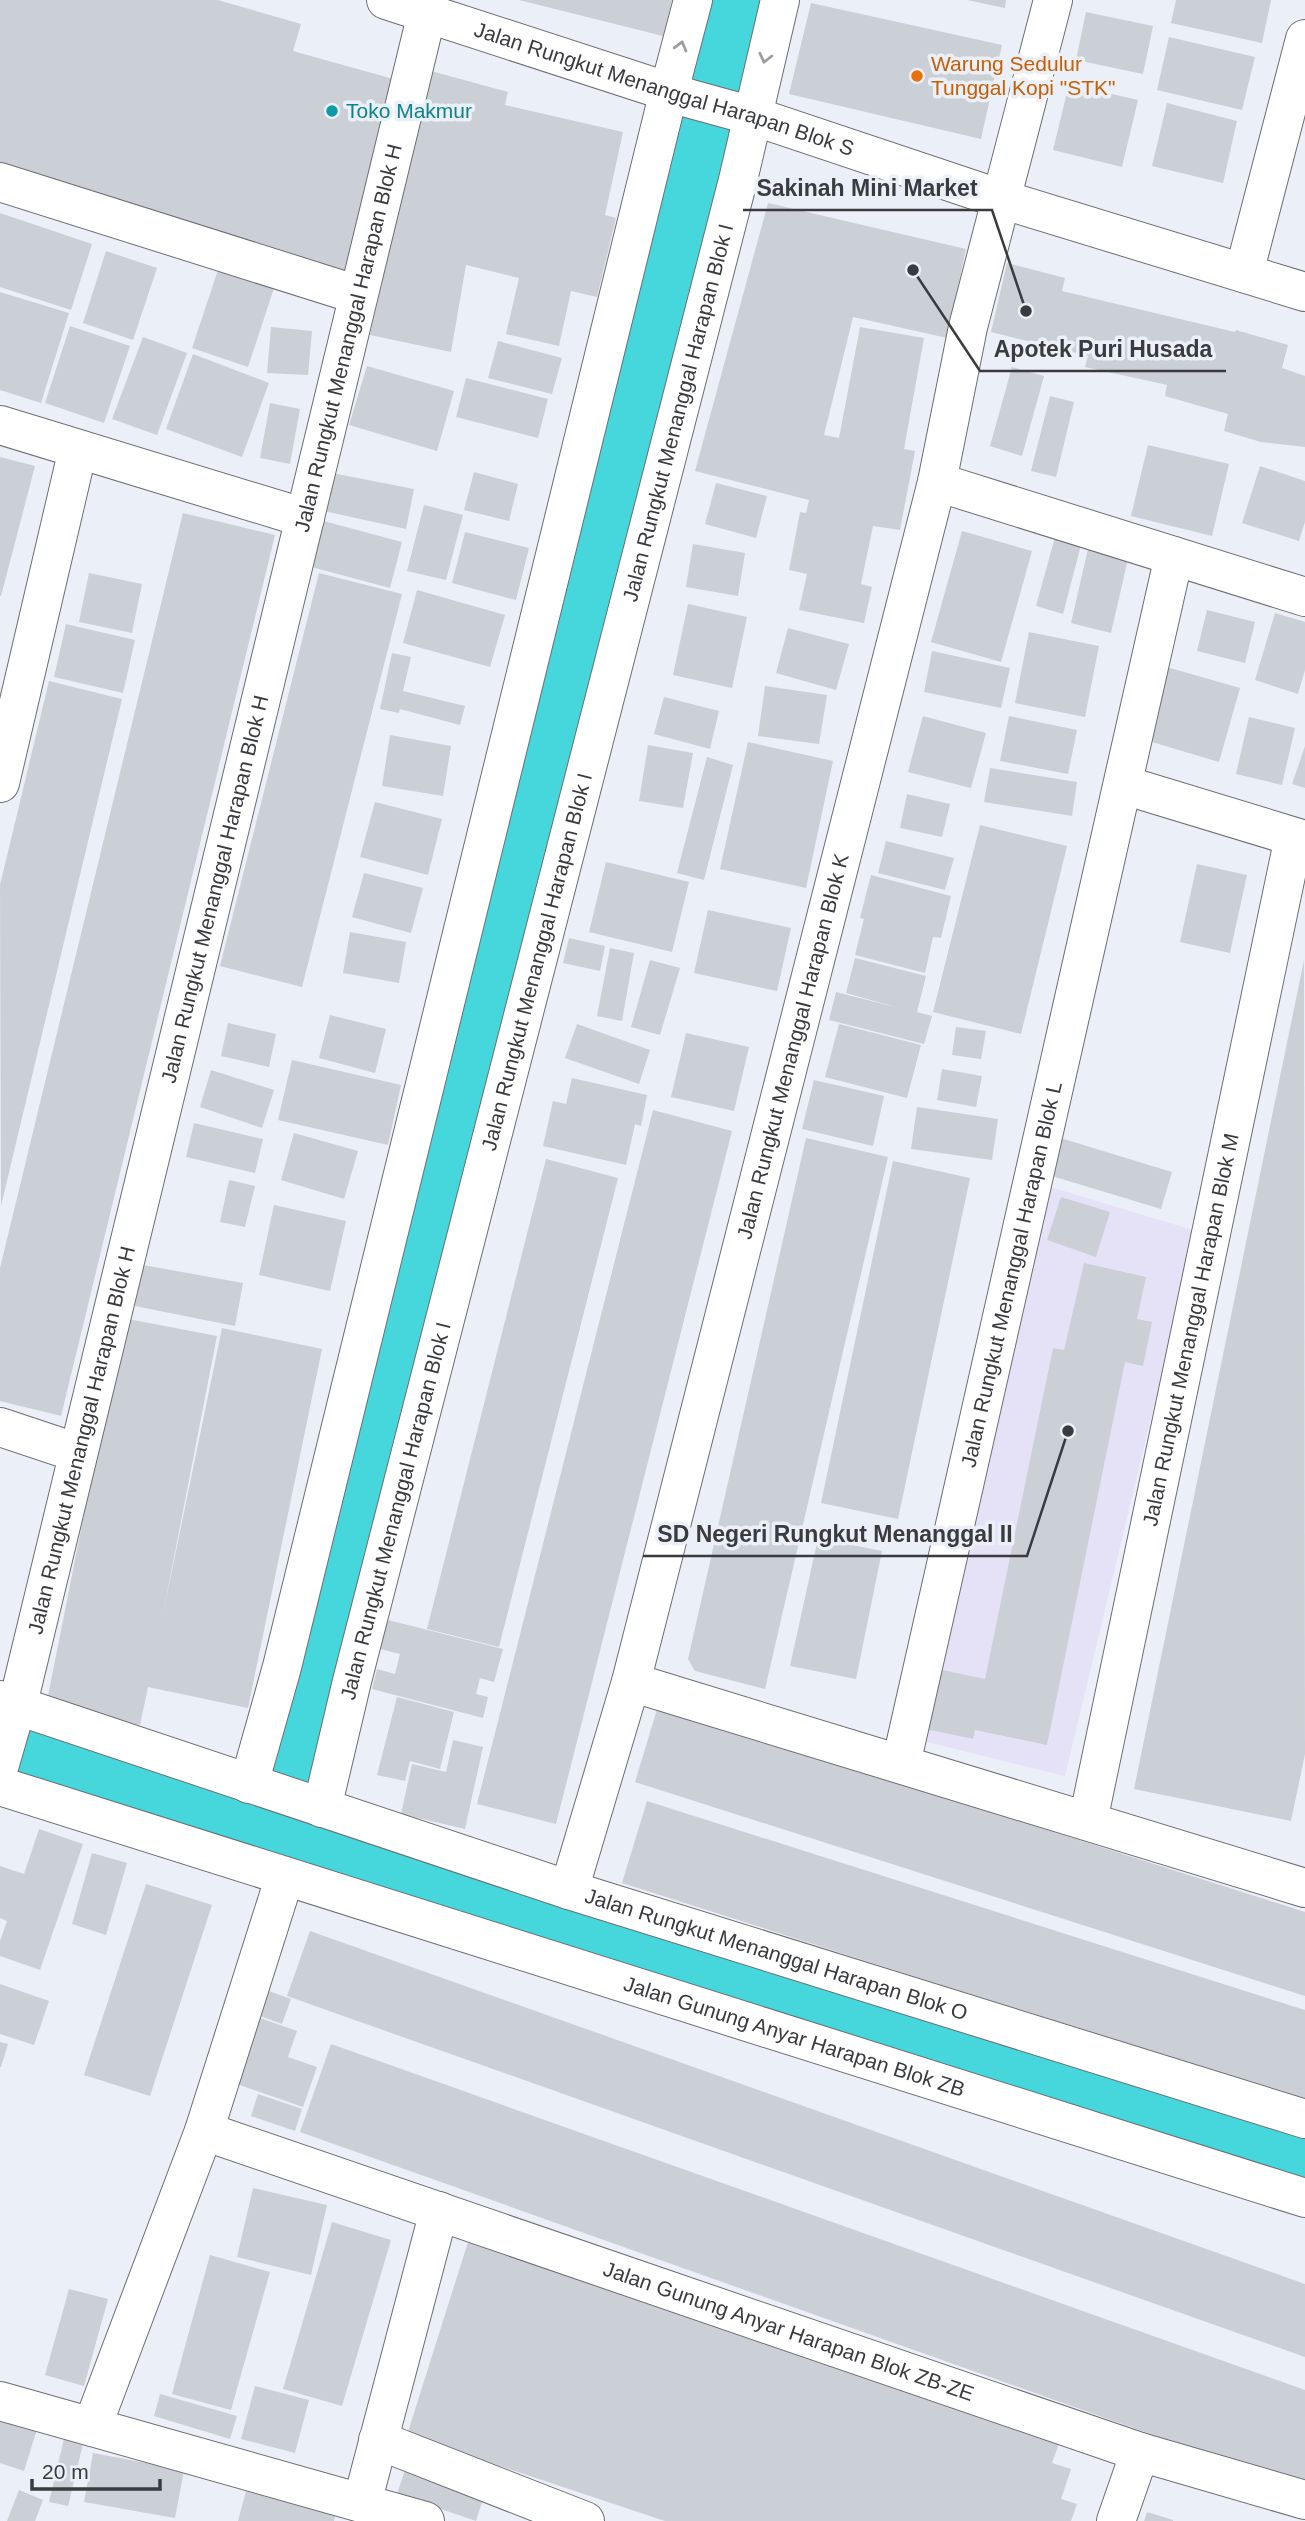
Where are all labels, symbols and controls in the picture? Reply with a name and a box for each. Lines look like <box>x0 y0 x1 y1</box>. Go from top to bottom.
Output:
street label: Jalan Rungkut Menanggal Harapan Blok S <box>471 17 857 160</box>
one-way arrow <box>673 40 687 52</box>
one-way arrow <box>759 52 774 64</box>
place label: Warung Sedulur Tunggal Kopi "STK" <box>931 52 1116 99</box>
marker: Warung Sedulur Tunggal Kopi "STK" <box>909 68 925 84</box>
place label: Toko Makmur <box>346 99 472 122</box>
marker: Toko Makmur <box>324 103 340 119</box>
street label: Jalan Rungkut Menanggal Harapan Blok H <box>290 142 406 534</box>
callout: Sakinah Mini Market <box>743 166 992 210</box>
text: Sakinah Mini Market <box>756 175 978 201</box>
street label: Jalan Rungkut Menanggal Harapan Blok I <box>618 221 737 604</box>
callout: Apotek Puri Husada <box>980 327 1226 371</box>
text: Apotek Puri Husada <box>994 336 1212 362</box>
street label: Jalan Rungkut Menanggal Harapan Blok H <box>157 693 273 1085</box>
street label: Jalan Rungkut Menanggal Harapan Blok I <box>477 771 596 1153</box>
street label: Jalan Rungkut Menanggal Harapan Blok K <box>732 851 853 1242</box>
street label: Jalan Rungkut Menanggal Harapan Blok L <box>956 1079 1066 1469</box>
street label: Jalan Rungkut Menanggal Harapan Blok M <box>1138 1131 1243 1528</box>
street label: Jalan Rungkut Menanggal Harapan Blok H <box>23 1244 139 1636</box>
street label: Jalan Rungkut Menanggal Harapan Blok I <box>336 1320 455 1702</box>
callout: SD Negeri Rungkut Menanggal II <box>643 1512 1027 1556</box>
text: SD Negeri Rungkut Menanggal II <box>657 1521 1013 1547</box>
street label: Jalan Rungkut Menanggal Harapan Blok O <box>582 1884 971 2024</box>
street label: Jalan Gunung Anyar Harapan Blok ZB <box>621 1972 968 2101</box>
street label: Jalan Gunung Anyar Harapan Blok ZB-ZE <box>600 2257 977 2405</box>
scale bar <box>32 2448 159 2492</box>
text: 20 m <box>42 2460 89 2483</box>

